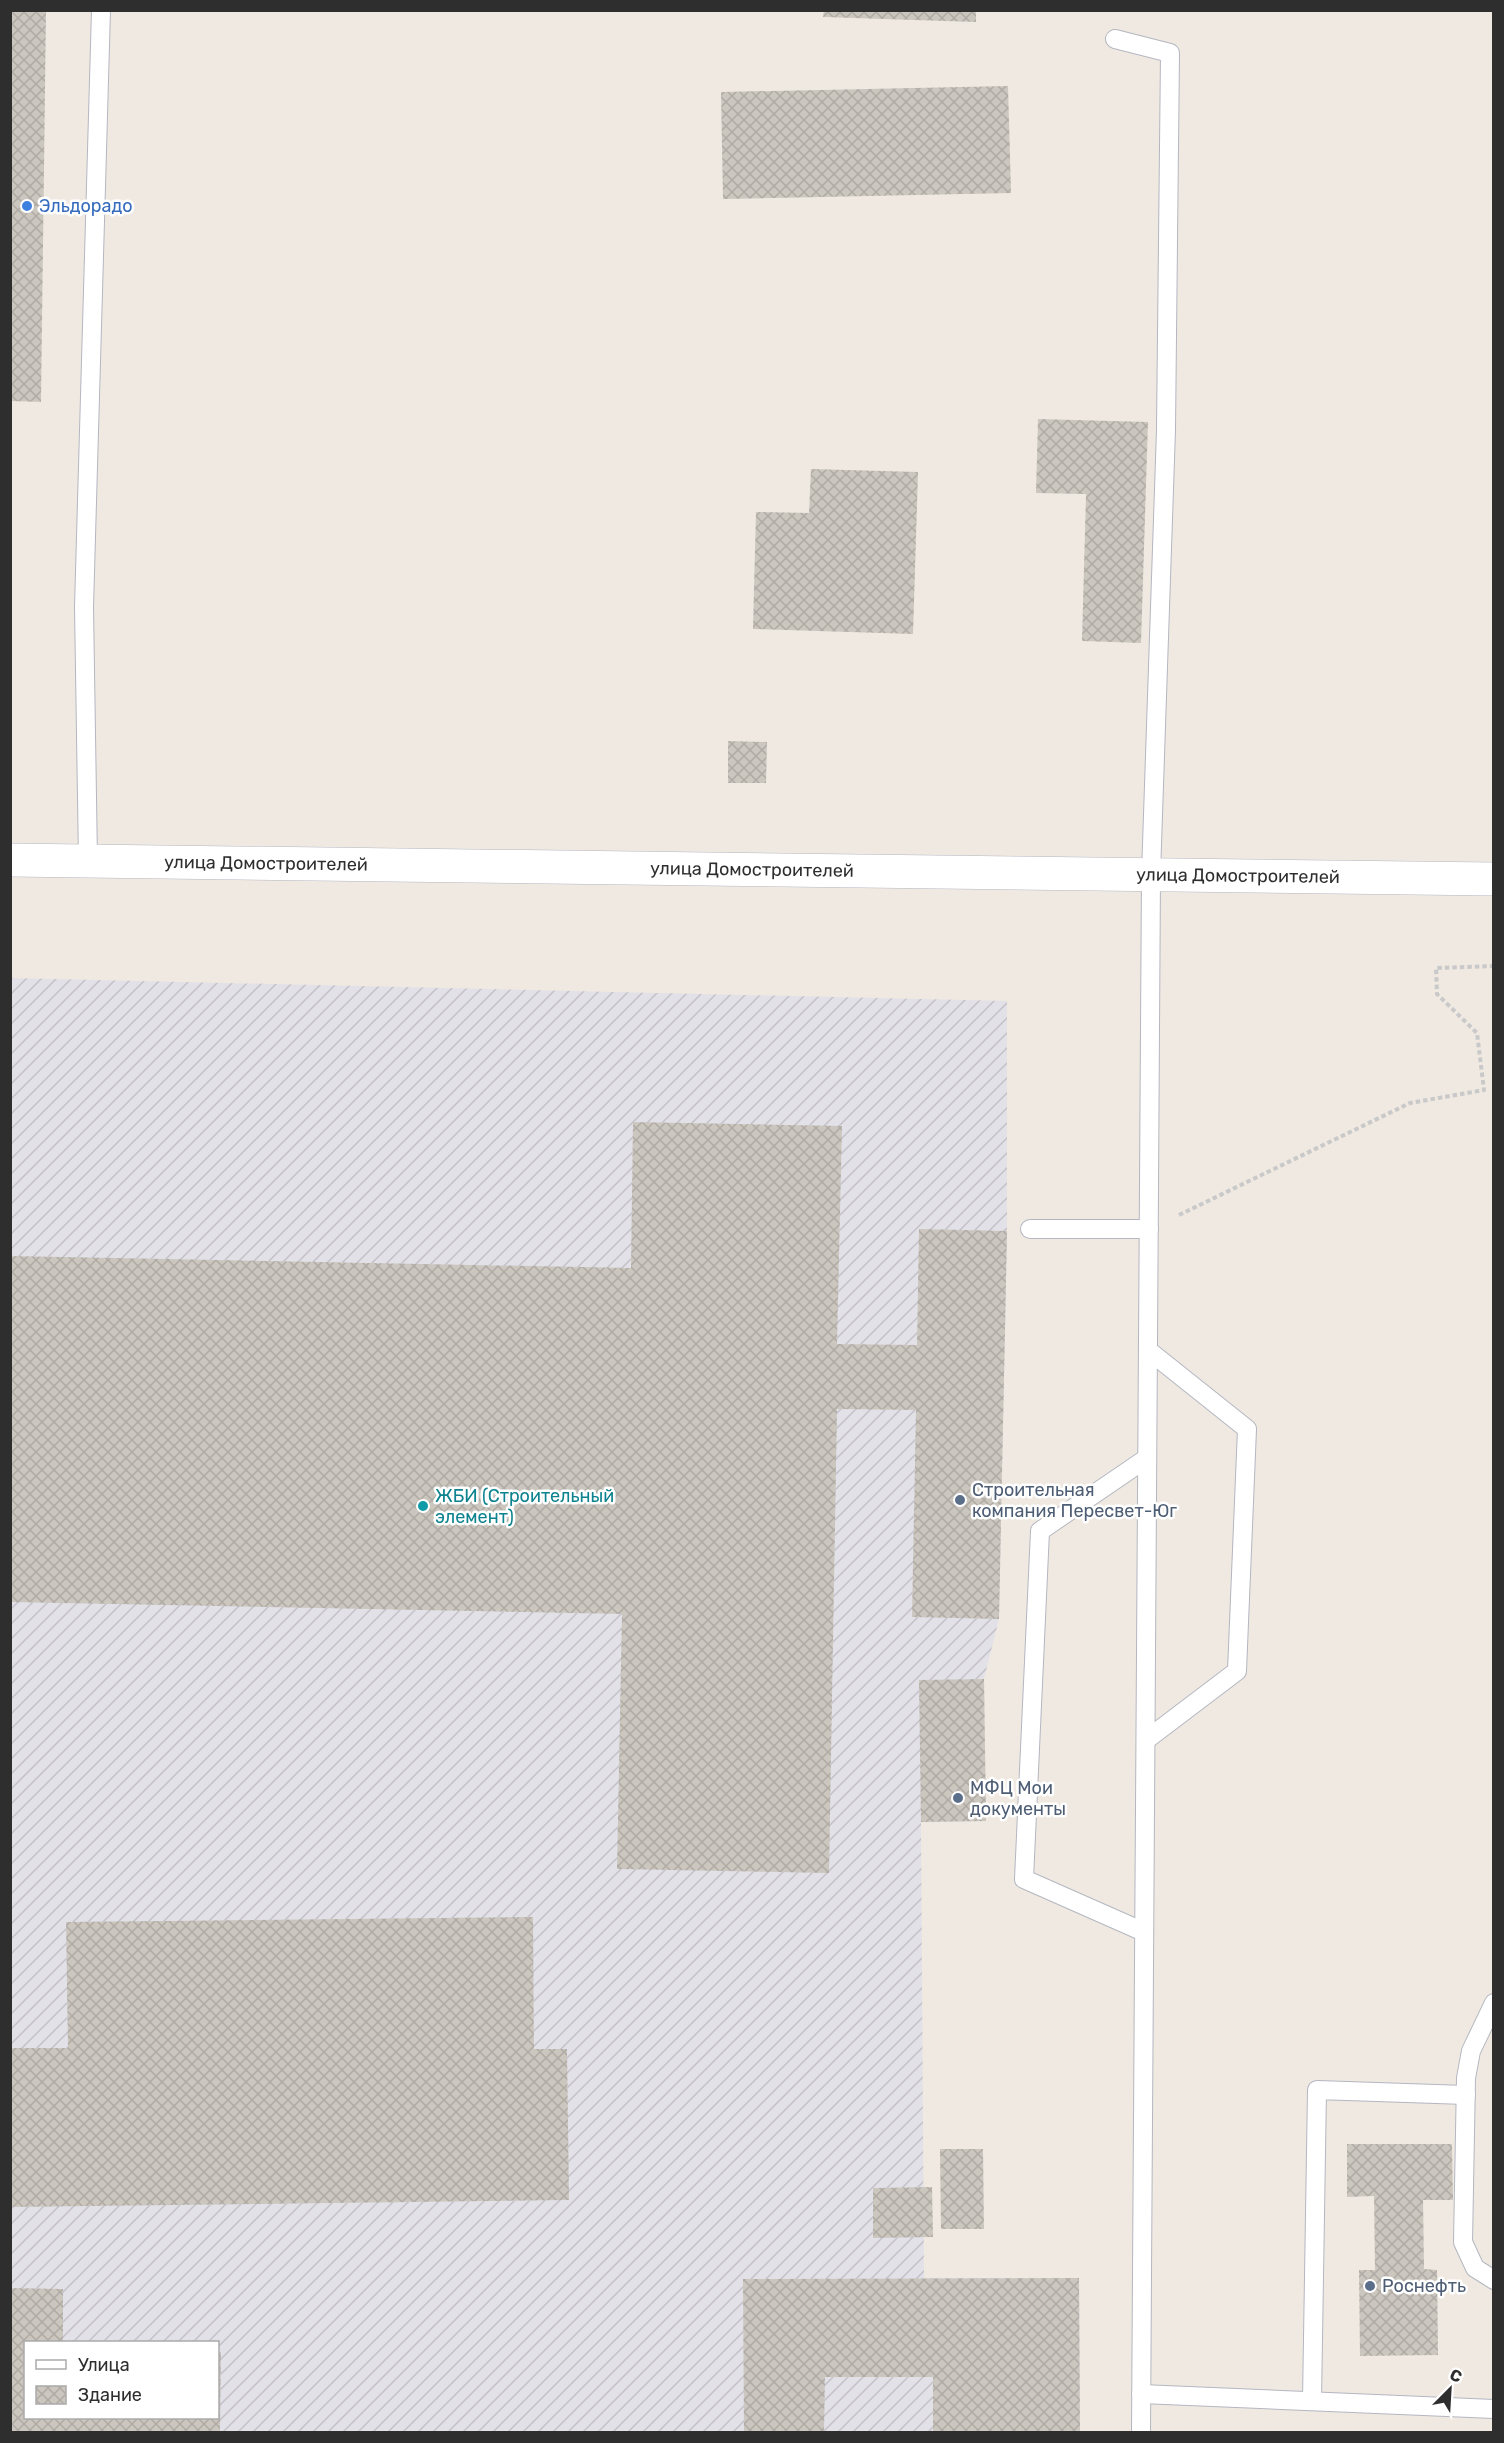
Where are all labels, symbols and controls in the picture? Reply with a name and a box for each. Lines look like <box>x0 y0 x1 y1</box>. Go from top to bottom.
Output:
place label: Эльдорадо <box>39 195 133 217</box>
marker: Эльдорадо <box>20 199 34 213</box>
street label: улица Домостроителей <box>164 851 368 876</box>
street label: улица Домостроителей <box>650 857 854 882</box>
street label: улица Домостроителей <box>1136 863 1340 888</box>
place label: Строительная компания Пересвет-Юг <box>972 1479 1177 1522</box>
place label: ЖБИ (Строительный элемент) <box>435 1485 614 1528</box>
marker: Строительная компания Пересвет-Юг <box>953 1493 967 1507</box>
marker: ЖБИ (Строительный элемент) <box>416 1499 430 1513</box>
place label: МФЦ Мои документы <box>970 1777 1066 1820</box>
marker: МФЦ Мои документы <box>951 1791 965 1805</box>
place label: Роснефть <box>1382 2275 1466 2297</box>
marker: Роснефть <box>1363 2279 1377 2293</box>
legend <box>24 2341 219 2419</box>
text: Улица <box>78 2354 130 2376</box>
north arrow <box>1420 2359 1480 2419</box>
text: С <box>1447 2365 1465 2387</box>
text: Здание <box>78 2384 142 2406</box>

